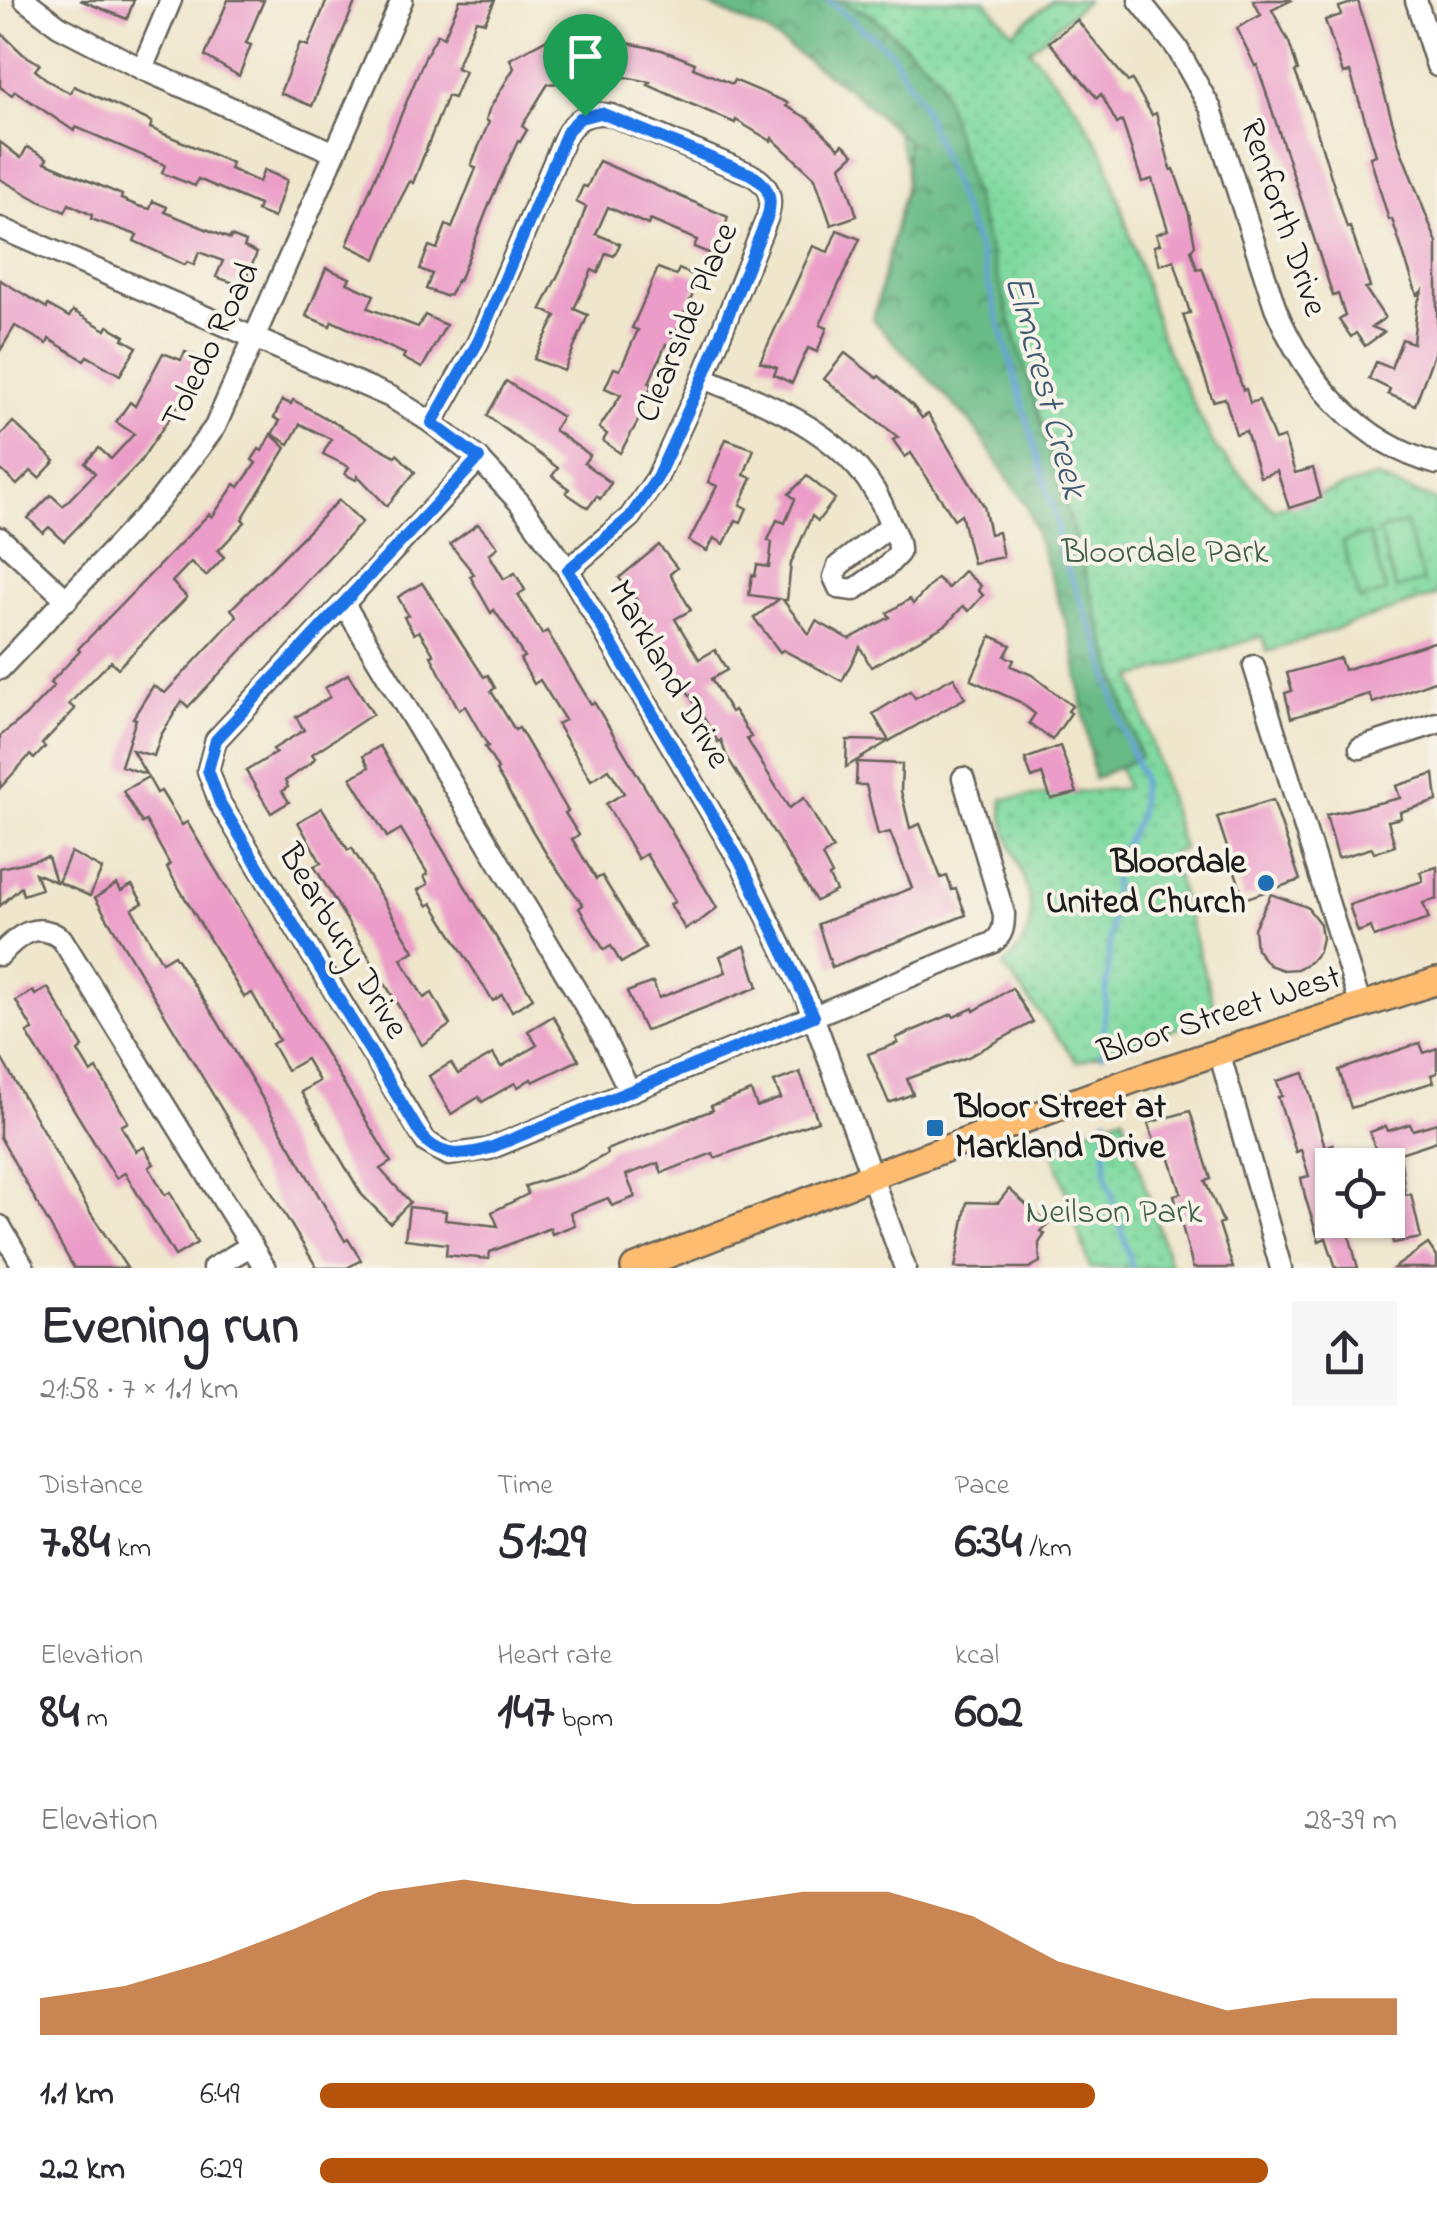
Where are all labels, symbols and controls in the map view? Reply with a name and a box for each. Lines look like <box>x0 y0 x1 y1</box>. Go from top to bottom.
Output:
pin <box>543 14 628 117</box>
icon: arrive <box>558 29 613 84</box>
street label: Renforth Drive <box>1224 112 1340 324</box>
street label: Clearside Place <box>623 215 753 431</box>
street label: Toledo Road <box>150 254 274 438</box>
water label: Elmcrest Creek <box>987 269 1101 506</box>
park label: Bloordale Park <box>1061 528 1269 579</box>
street label: Markland Drive <box>593 571 743 779</box>
street label: Bearbury Drive <box>263 834 421 1049</box>
place label: Bloordale United Church <box>1046 838 1247 929</box>
marker: Bloordale United Church <box>1255 872 1277 894</box>
street label: Bloor Street West <box>1091 953 1348 1080</box>
place label: Bloor Street at Markland Drive <box>953 1083 1166 1174</box>
marker: Bloor Street at Markland Drive <box>924 1117 946 1139</box>
map controls <box>1315 1148 1405 1238</box>
button: locate <box>1315 1148 1405 1238</box>
park label: Neilson Park <box>1026 1188 1203 1239</box>
text: Evening run <box>40 1289 299 1369</box>
button: share <box>1292 1301 1397 1406</box>
text: 21:58 · 7 × 1.1 km <box>40 1367 238 1414</box>
text: Distance <box>40 1466 143 1507</box>
text: Time <box>497 1466 553 1507</box>
text: Pace <box>955 1466 1009 1507</box>
text: 7.84 <box>40 1507 110 1580</box>
text: 51:29 <box>497 1507 586 1580</box>
text: 6:34 <box>955 1507 1022 1580</box>
text: km <box>110 1529 151 1570</box>
text: /km <box>1022 1529 1072 1570</box>
text: Elevation <box>40 1636 143 1677</box>
text: Heart rate <box>497 1636 612 1677</box>
text: kcal <box>955 1636 999 1677</box>
text: 84 <box>40 1677 79 1750</box>
text: 147 <box>497 1677 554 1750</box>
text: 602 <box>955 1677 1023 1750</box>
text: m <box>79 1699 108 1740</box>
text: bpm <box>554 1699 613 1740</box>
text: Elevation <box>40 1798 158 1845</box>
text: 28–39 m <box>1304 1798 1397 1845</box>
text: 1.1 km <box>40 2072 114 2119</box>
text: 6:49 <box>200 2072 240 2119</box>
text: 2.2 km <box>40 2147 125 2194</box>
text: 6:29 <box>200 2147 242 2194</box>

